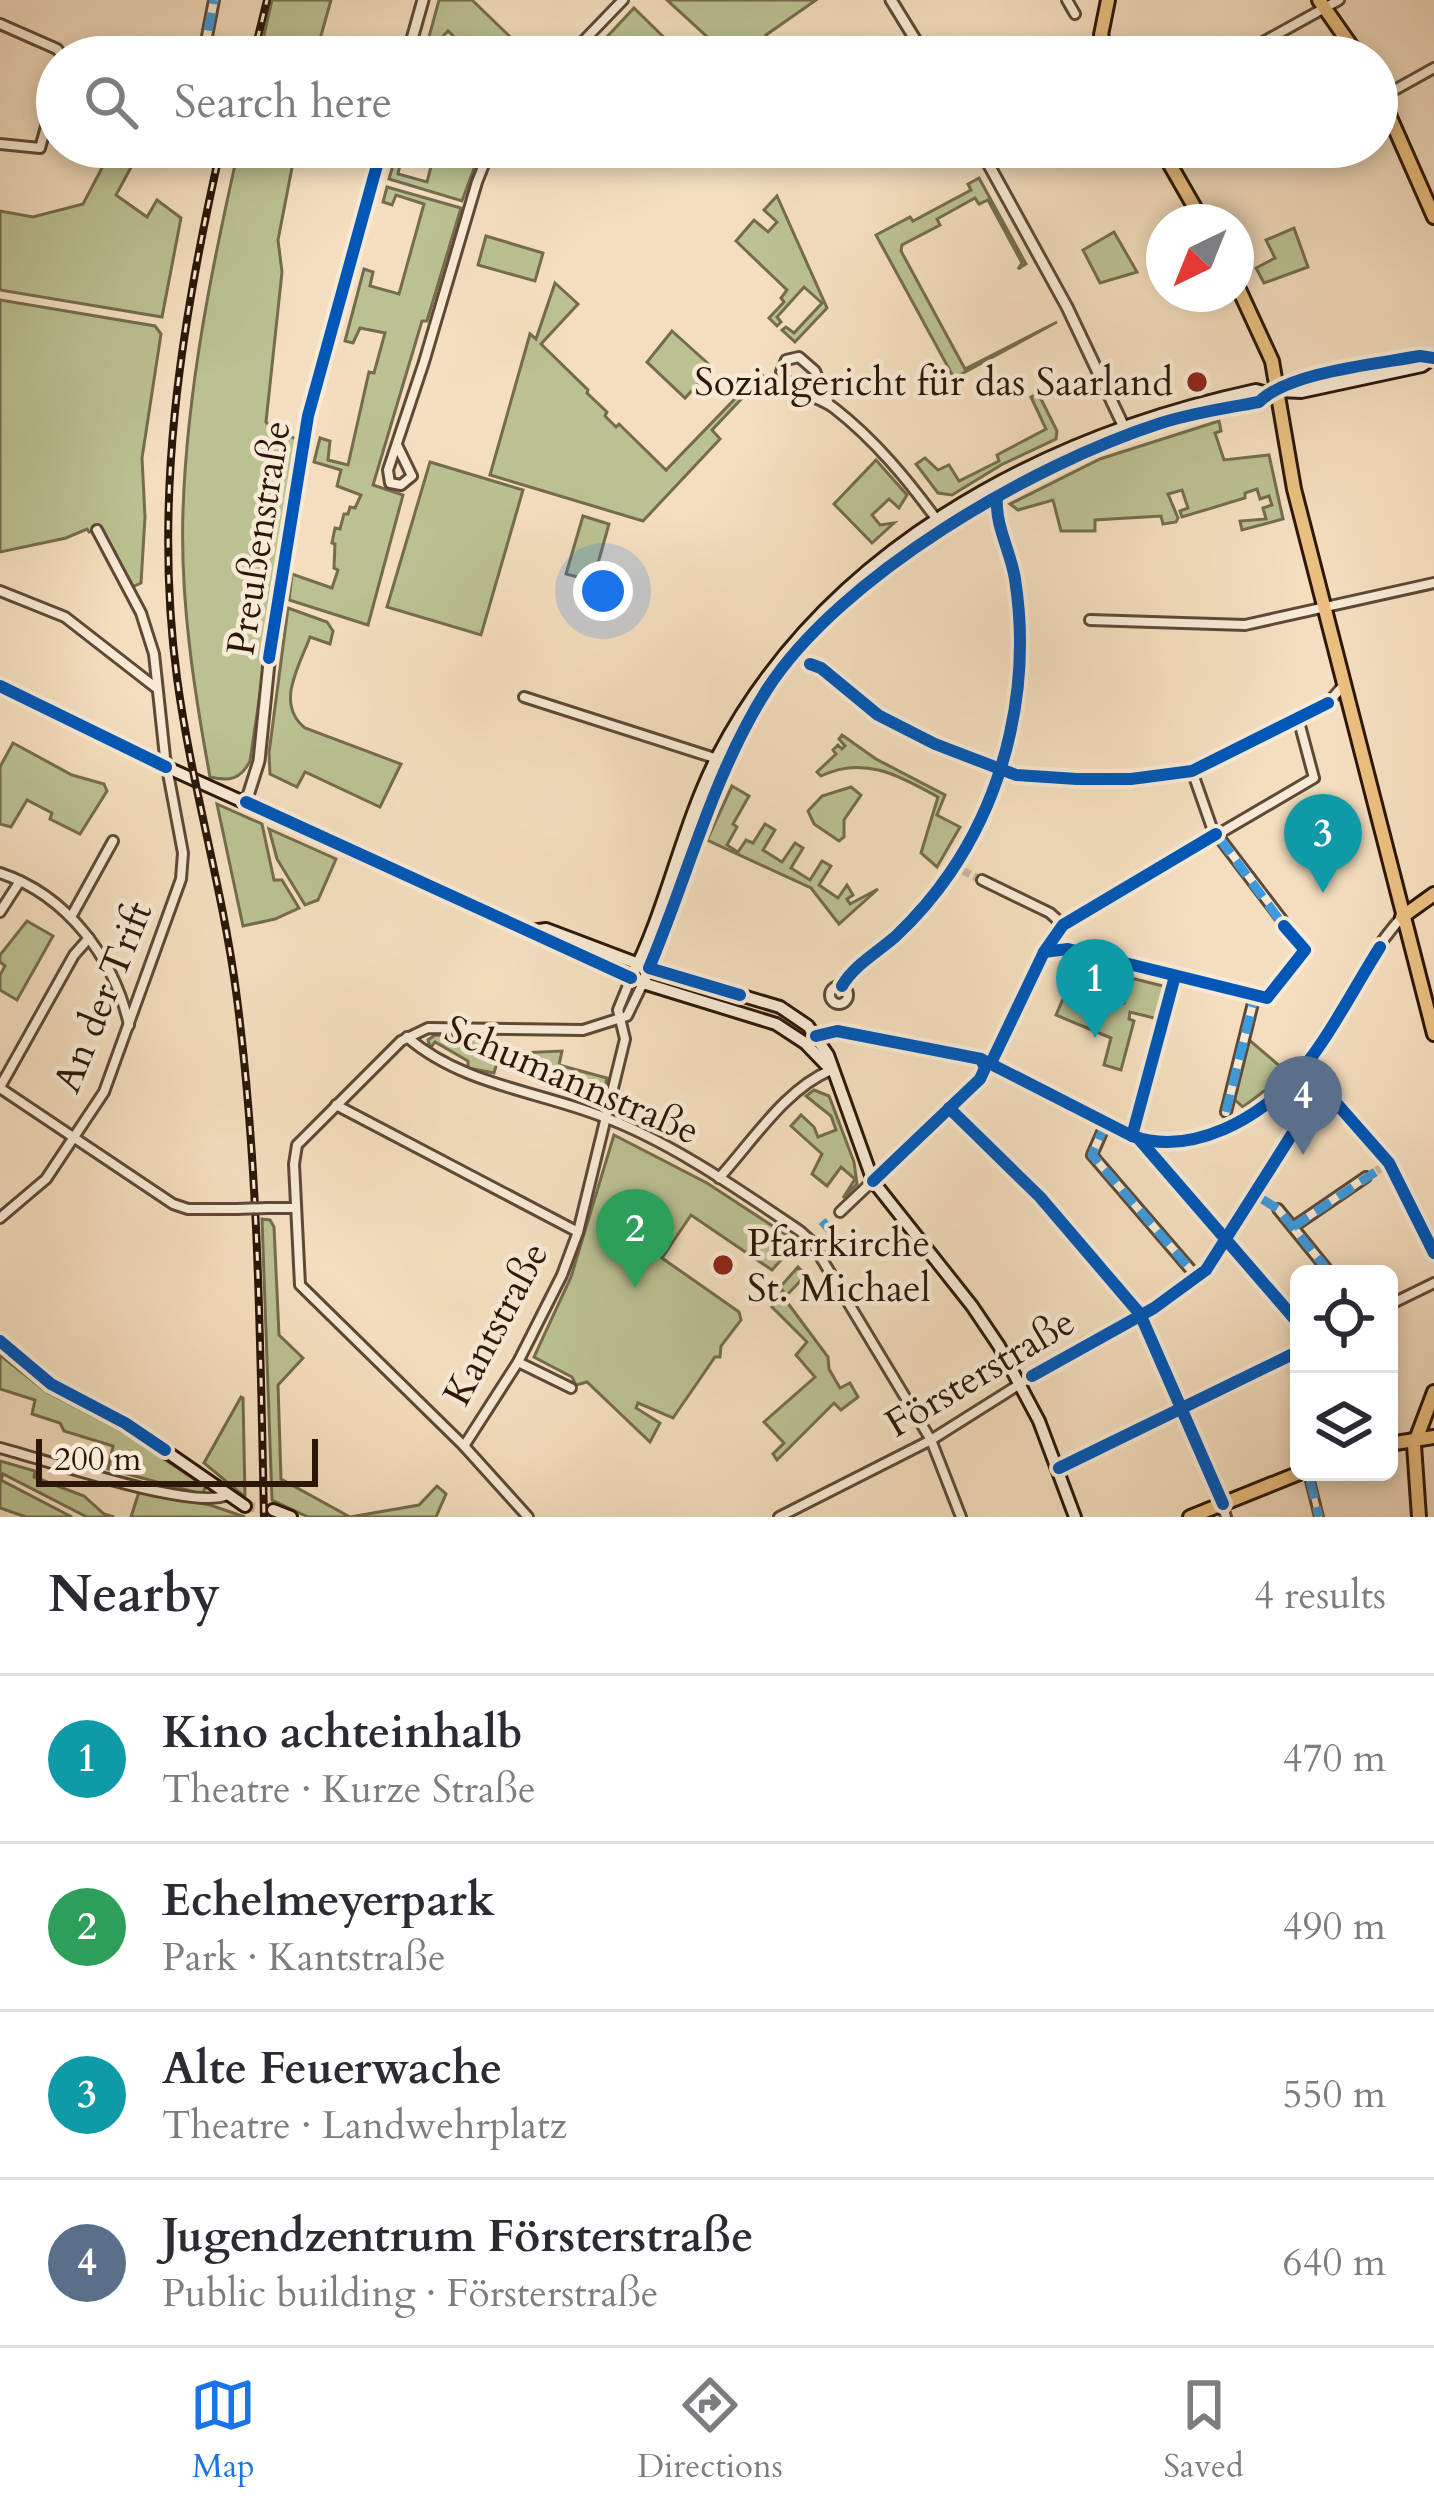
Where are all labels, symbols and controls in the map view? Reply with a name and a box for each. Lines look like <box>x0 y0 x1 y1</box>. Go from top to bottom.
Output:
search box <box>36 36 1398 168</box>
icon: search <box>78 69 144 135</box>
text: Search here <box>174 72 392 133</box>
north arrow <box>1146 204 1254 312</box>
place label: Sozialgericht für das Saarland <box>694 356 1173 409</box>
marker: Sozialgericht für das Saarland <box>1184 369 1210 395</box>
street label: Preußenstraße <box>214 417 304 659</box>
your location <box>573 561 633 621</box>
pin: 3 <box>1284 794 1362 893</box>
street label: An der Trift <box>41 894 165 1100</box>
pin: 1 <box>1056 939 1134 1038</box>
street label: Schumannstraße <box>437 1003 707 1157</box>
pin: 4 <box>1264 1056 1342 1155</box>
pin: 2 <box>596 1189 674 1288</box>
place label: Pfarrkirche St. Michael <box>747 1217 931 1315</box>
street label: Kantstraße <box>431 1233 561 1415</box>
marker: Pfarrkirche St. Michael <box>710 1252 736 1278</box>
map controls <box>1290 1265 1398 1481</box>
button: locate <box>1290 1265 1398 1373</box>
street label: Försterstraße <box>875 1296 1085 1450</box>
button: layers <box>1290 1373 1398 1481</box>
scale bar <box>36 1433 318 1486</box>
text: 200 m <box>54 1437 141 1482</box>
text: Nearby <box>48 1560 220 1630</box>
text: 4 results <box>1254 1569 1386 1622</box>
text: Kino achteinhalb <box>162 1702 523 1763</box>
text: 1 <box>77 1732 97 1785</box>
text: 470 m <box>1283 1732 1386 1785</box>
text: Theatre · Kurze Straße <box>162 1763 536 1816</box>
text: Echelmeyerpark <box>162 1870 495 1931</box>
text: 2 <box>77 1900 97 1953</box>
text: 490 m <box>1283 1900 1386 1953</box>
text: Park · Kantstraße <box>162 1931 446 1984</box>
text: Alte Feuerwache <box>162 2038 502 2099</box>
text: 3 <box>77 2068 97 2121</box>
text: 550 m <box>1283 2068 1386 2121</box>
text: Theatre · Landwehrplatz <box>162 2099 567 2152</box>
text: Jugendzentrum Försterstraße <box>162 2206 753 2267</box>
text: 4 <box>77 2236 97 2289</box>
text: 640 m <box>1283 2236 1386 2289</box>
text: Public building · Försterstraße <box>162 2267 659 2320</box>
tab: Map <box>190 2372 256 2489</box>
tab: Directions <box>637 2372 783 2489</box>
tab: Saved <box>1164 2372 1244 2489</box>

